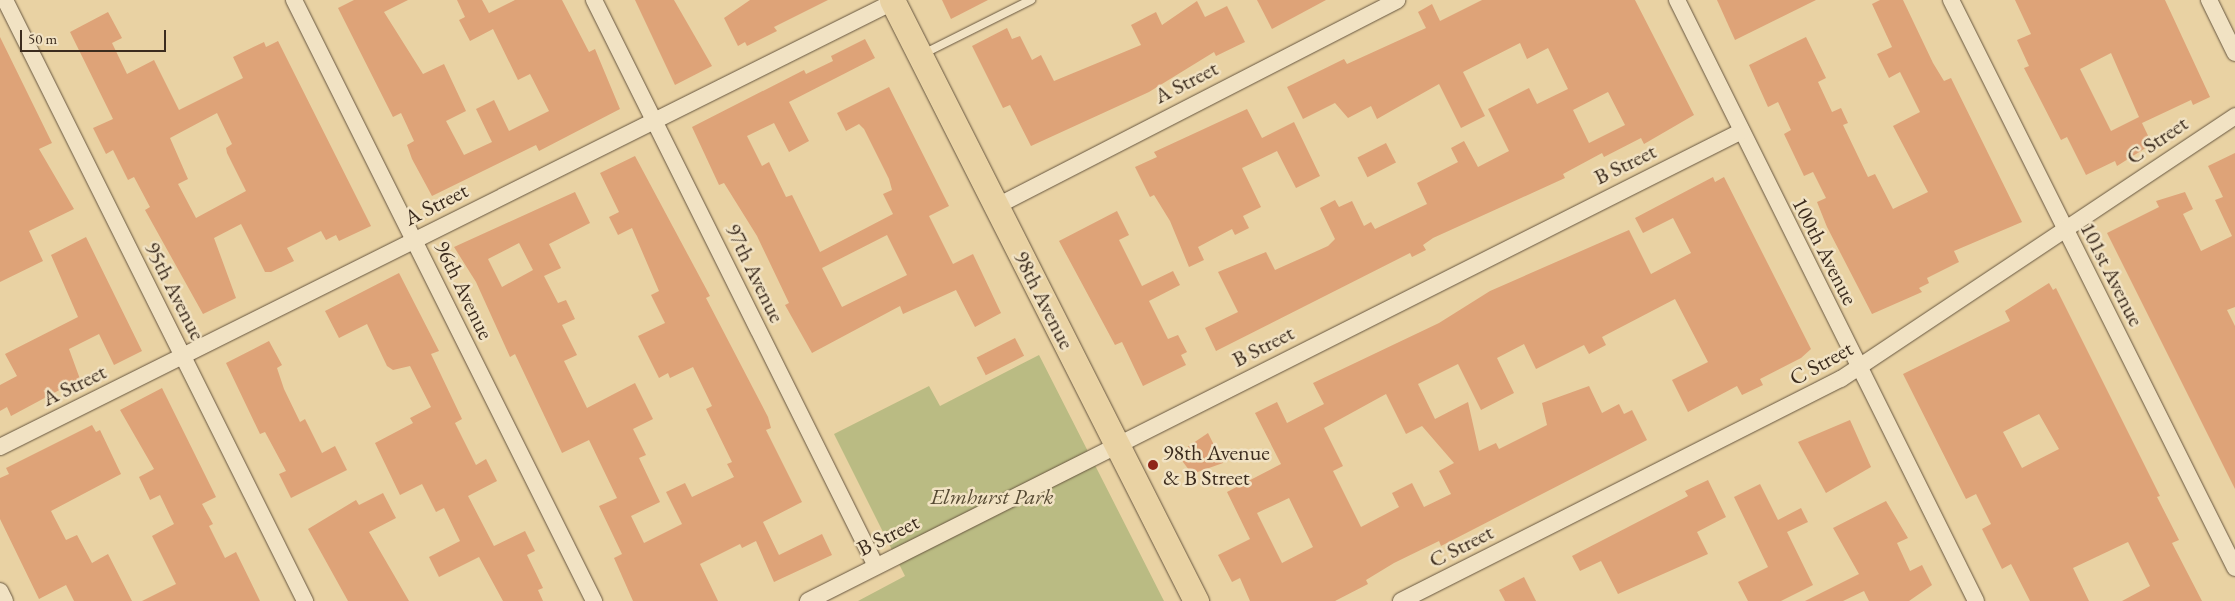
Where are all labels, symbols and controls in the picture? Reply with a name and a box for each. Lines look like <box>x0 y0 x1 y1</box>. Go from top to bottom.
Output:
scale bar <box>22 20 169 52</box>
text: 50 m <box>28 29 57 48</box>
street label: A Street <box>1150 55 1222 109</box>
street label: C Street <box>2121 110 2193 170</box>
street label: B Street <box>1590 138 1660 190</box>
street label: A Street <box>400 177 472 231</box>
street label: 100th Avenue <box>1787 193 1863 309</box>
street label: 101st Avenue <box>2075 218 2149 330</box>
street label: 97th Avenue <box>720 219 790 327</box>
street label: 96th Avenue <box>429 236 499 344</box>
street label: 95th Avenue <box>139 237 211 345</box>
street label: 98th Avenue <box>1008 246 1080 354</box>
street label: B Street <box>1228 319 1298 373</box>
street label: C Street <box>1785 335 1857 391</box>
street label: A Street <box>38 358 110 412</box>
place label: 98th Avenue & B Street <box>1163 439 1270 491</box>
marker: 98th Avenue & B Street <box>1147 459 1159 471</box>
park label: Elmhurst Park <box>931 484 1053 510</box>
street label: B Street <box>853 508 923 562</box>
street label: C Street <box>1425 519 1497 573</box>

